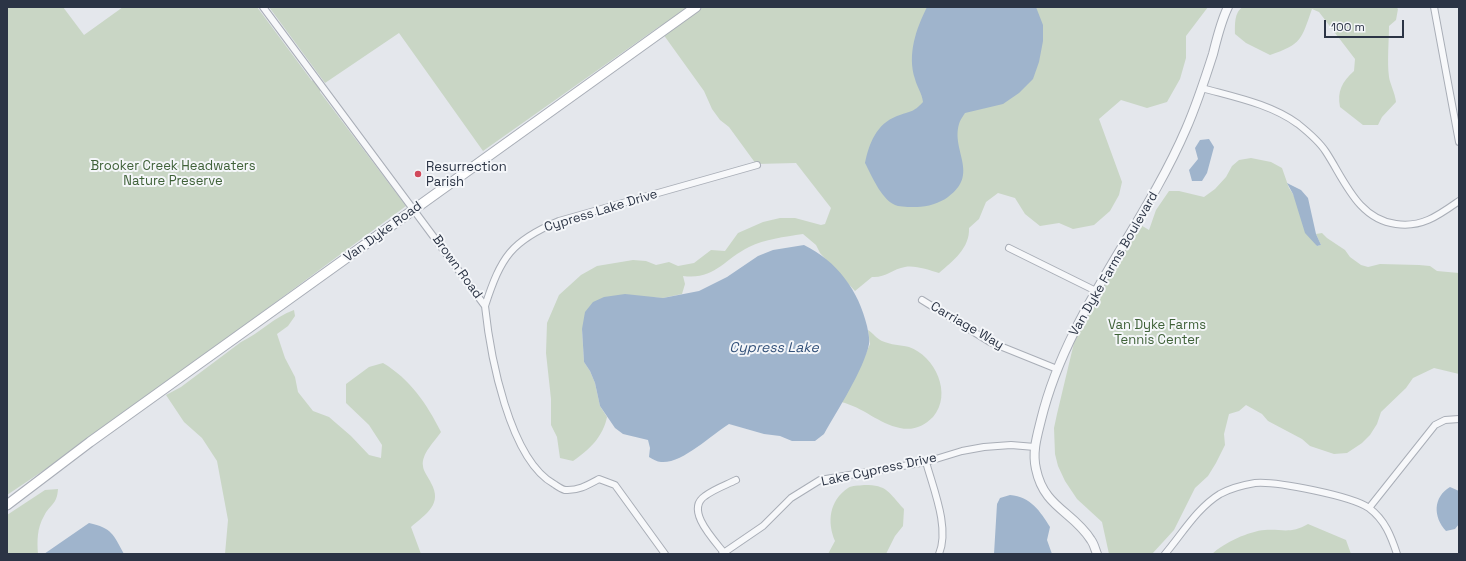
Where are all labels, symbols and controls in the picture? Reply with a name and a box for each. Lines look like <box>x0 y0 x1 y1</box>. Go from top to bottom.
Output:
scale bar <box>1326 12 1406 38</box>
text: 100 m <box>1331 19 1365 35</box>
park label: Brooker Creek Headwaters Nature Preserve <box>91 158 255 189</box>
place label: Resurrection Parish <box>426 159 507 190</box>
marker: Resurrection Parish <box>413 169 423 179</box>
street label: Cypress Lake Drive <box>543 186 659 236</box>
street label: Van Dyke Farms Boulevard <box>1066 189 1162 339</box>
street label: Van Dyke Road <box>341 198 425 266</box>
street label: Brown Road <box>429 232 485 302</box>
street label: Carriage Way <box>928 299 1006 353</box>
park label: Van Dyke Farms Tennis Center <box>1108 317 1206 348</box>
water label: Cypress Lake <box>729 340 819 356</box>
street label: Lake Cypress Drive <box>820 450 938 490</box>

